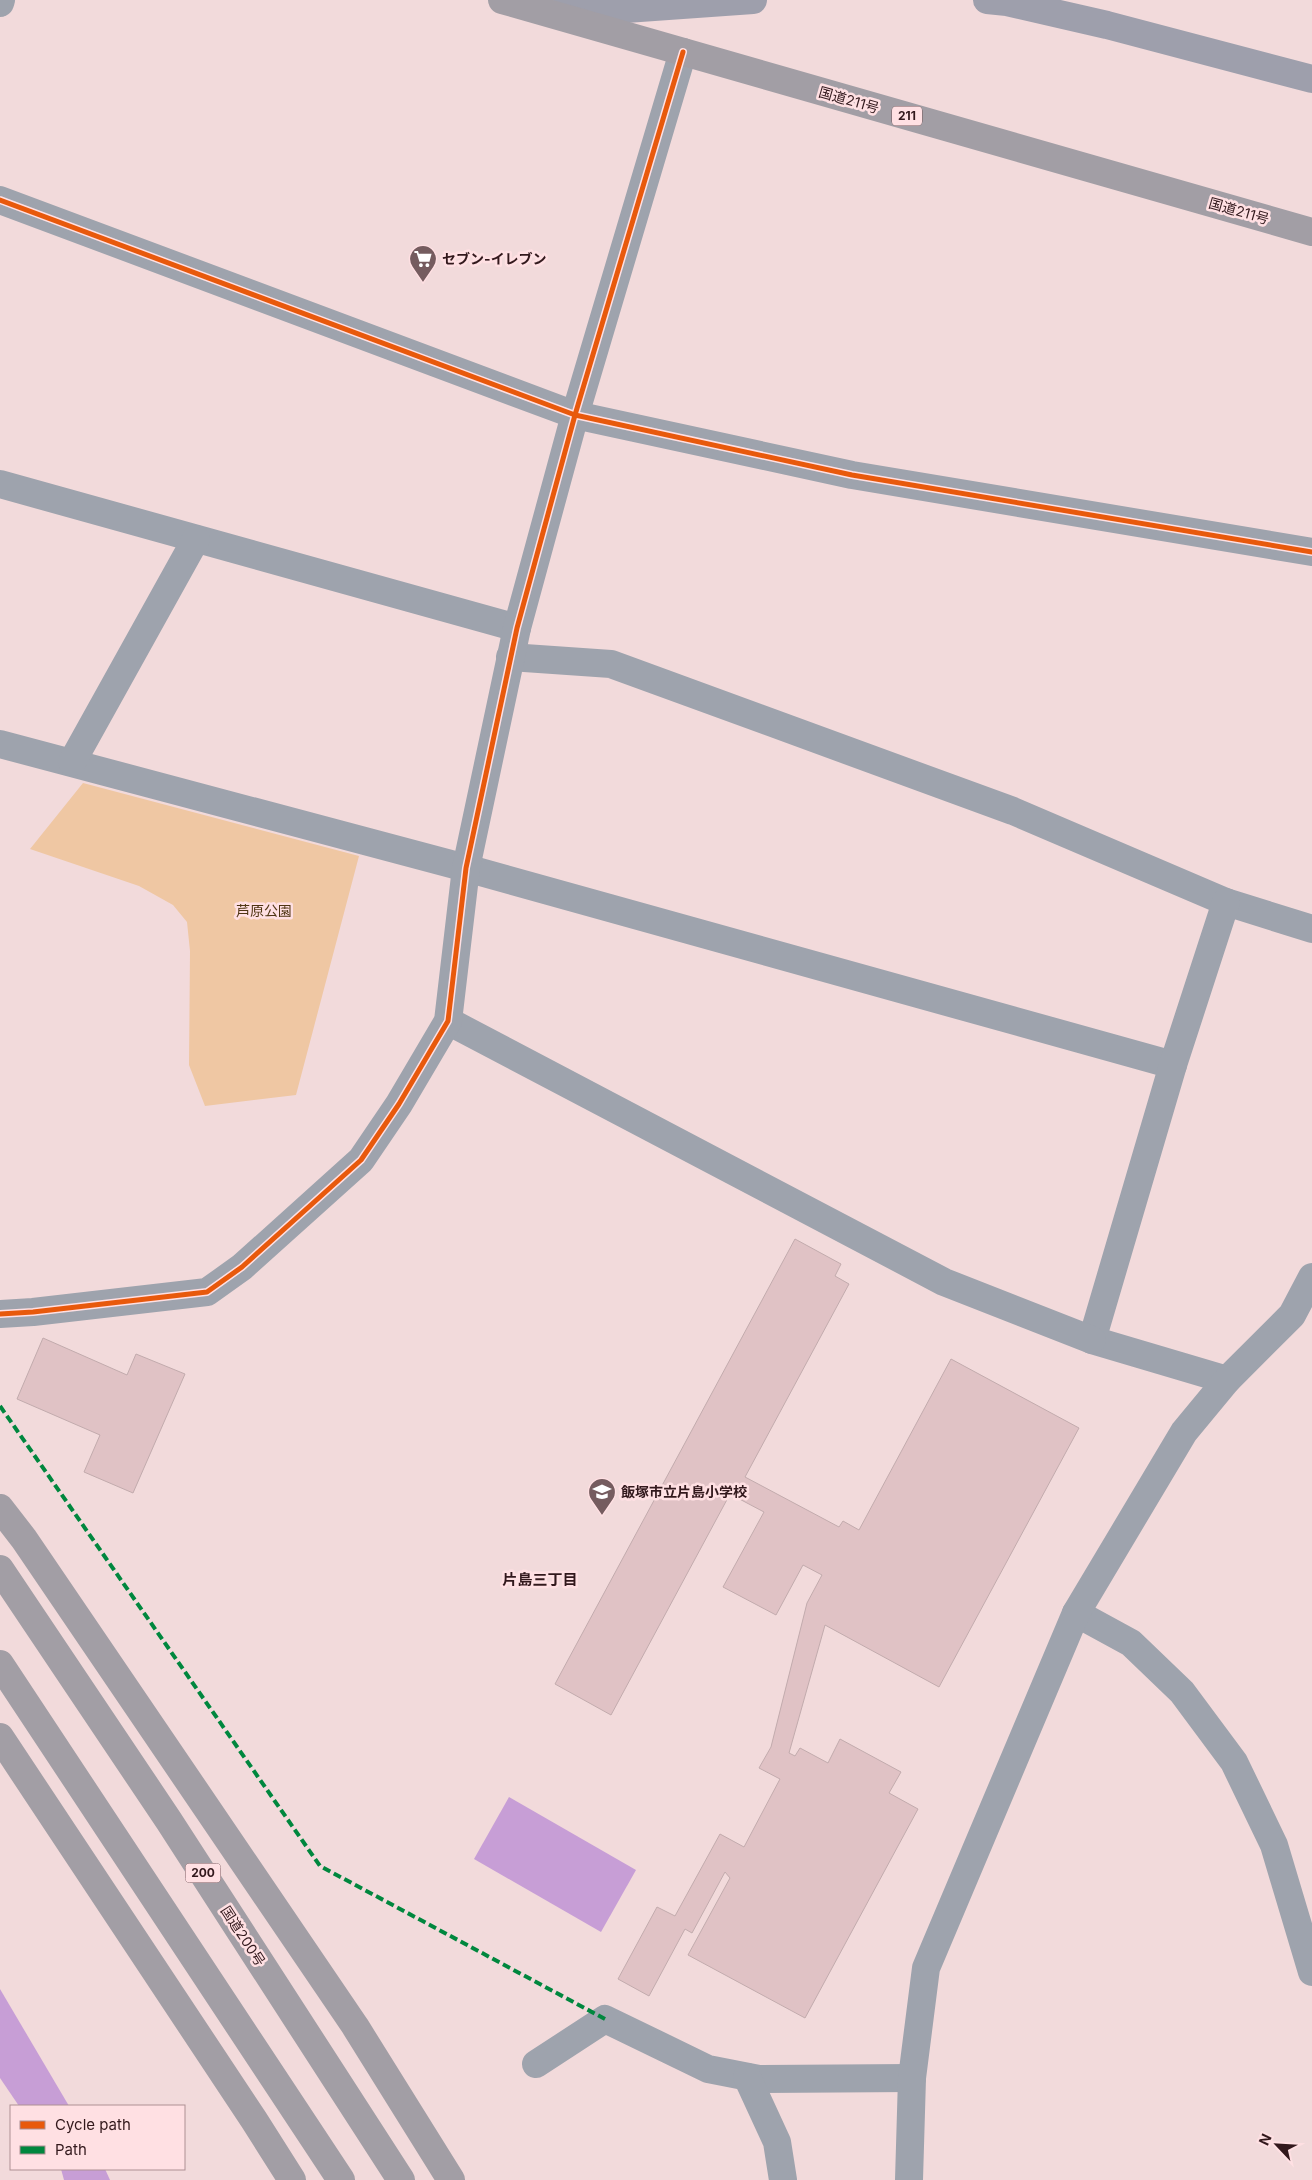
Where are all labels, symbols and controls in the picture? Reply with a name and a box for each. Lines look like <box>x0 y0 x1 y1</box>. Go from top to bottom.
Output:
street label: 国道211号 <box>817 83 881 116</box>
road number: 211 <box>892 106 922 125</box>
street label: 国道211号 <box>1207 194 1271 227</box>
supermarket icon: セブン-イレブン <box>408 244 438 283</box>
place label: セブン-イレブン <box>442 250 547 267</box>
park label: 芦原公園 <box>236 902 292 919</box>
school or university icon: 飯塚市立片島小学校 <box>587 1477 617 1516</box>
place label: 飯塚市立片島小学校 <box>621 1483 747 1500</box>
district label: 片島三丁目 <box>502 1570 578 1589</box>
road number: 200 <box>186 1864 220 1882</box>
street label: 国道200号 <box>218 1902 269 1969</box>
legend <box>10 2105 185 2170</box>
text: Cycle path <box>55 2115 131 2134</box>
north arrow <box>1252 2120 1302 2170</box>
text: N <box>1255 2131 1275 2148</box>
text: Path <box>55 2140 87 2159</box>

